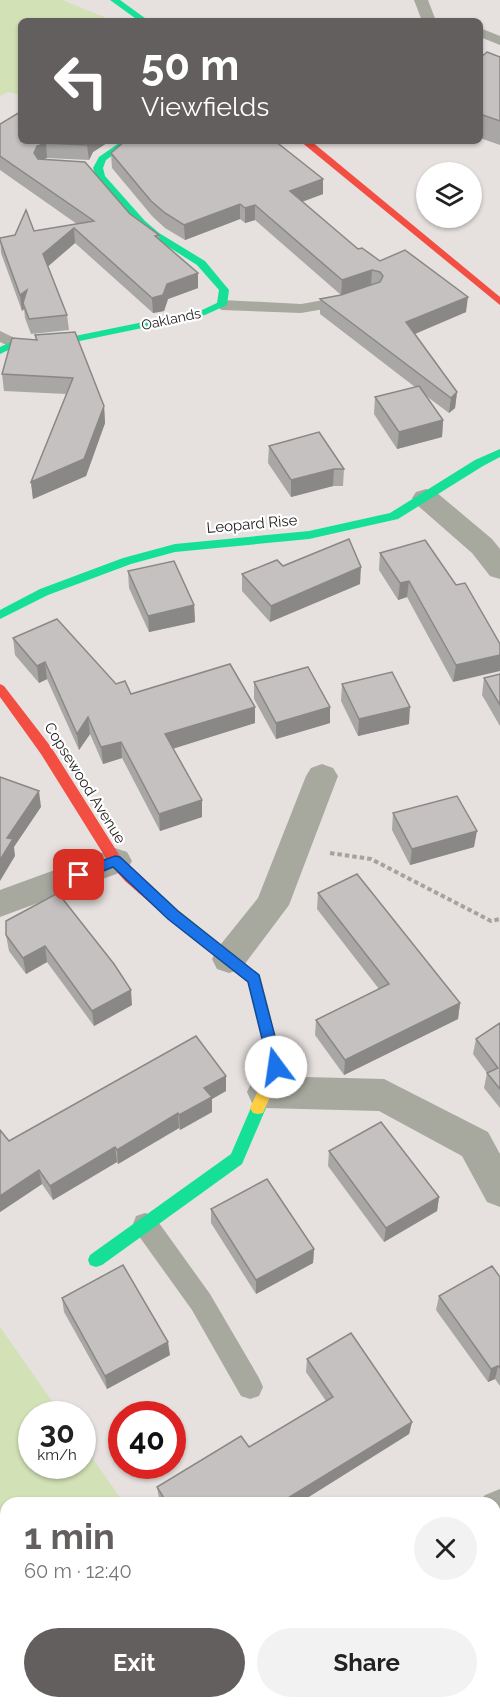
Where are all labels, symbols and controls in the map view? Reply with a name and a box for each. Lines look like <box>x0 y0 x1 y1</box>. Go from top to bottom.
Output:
text: 50 m <box>141 41 239 90</box>
icon: left <box>42 42 120 120</box>
text: Viewfields <box>141 91 269 122</box>
map controls <box>416 162 482 228</box>
button: layers <box>416 162 482 228</box>
street label: Oaklands <box>140 305 203 333</box>
street label: Leopard Rise <box>206 511 298 537</box>
street label: Copsewood Avenue <box>40 719 130 847</box>
pin <box>53 849 104 900</box>
icon: arrive <box>62 858 95 891</box>
position arrow <box>244 1035 308 1099</box>
speed limit sign: 40 <box>108 1401 186 1479</box>
text: 30 <box>39 1415 75 1450</box>
text: km/h <box>37 1446 77 1464</box>
text: 1 min <box>24 1515 115 1557</box>
button: close <box>414 1517 477 1580</box>
text: 60 m · 12:40 <box>24 1559 132 1583</box>
button: Exit <box>24 1628 245 1697</box>
button: Share <box>257 1628 477 1697</box>

